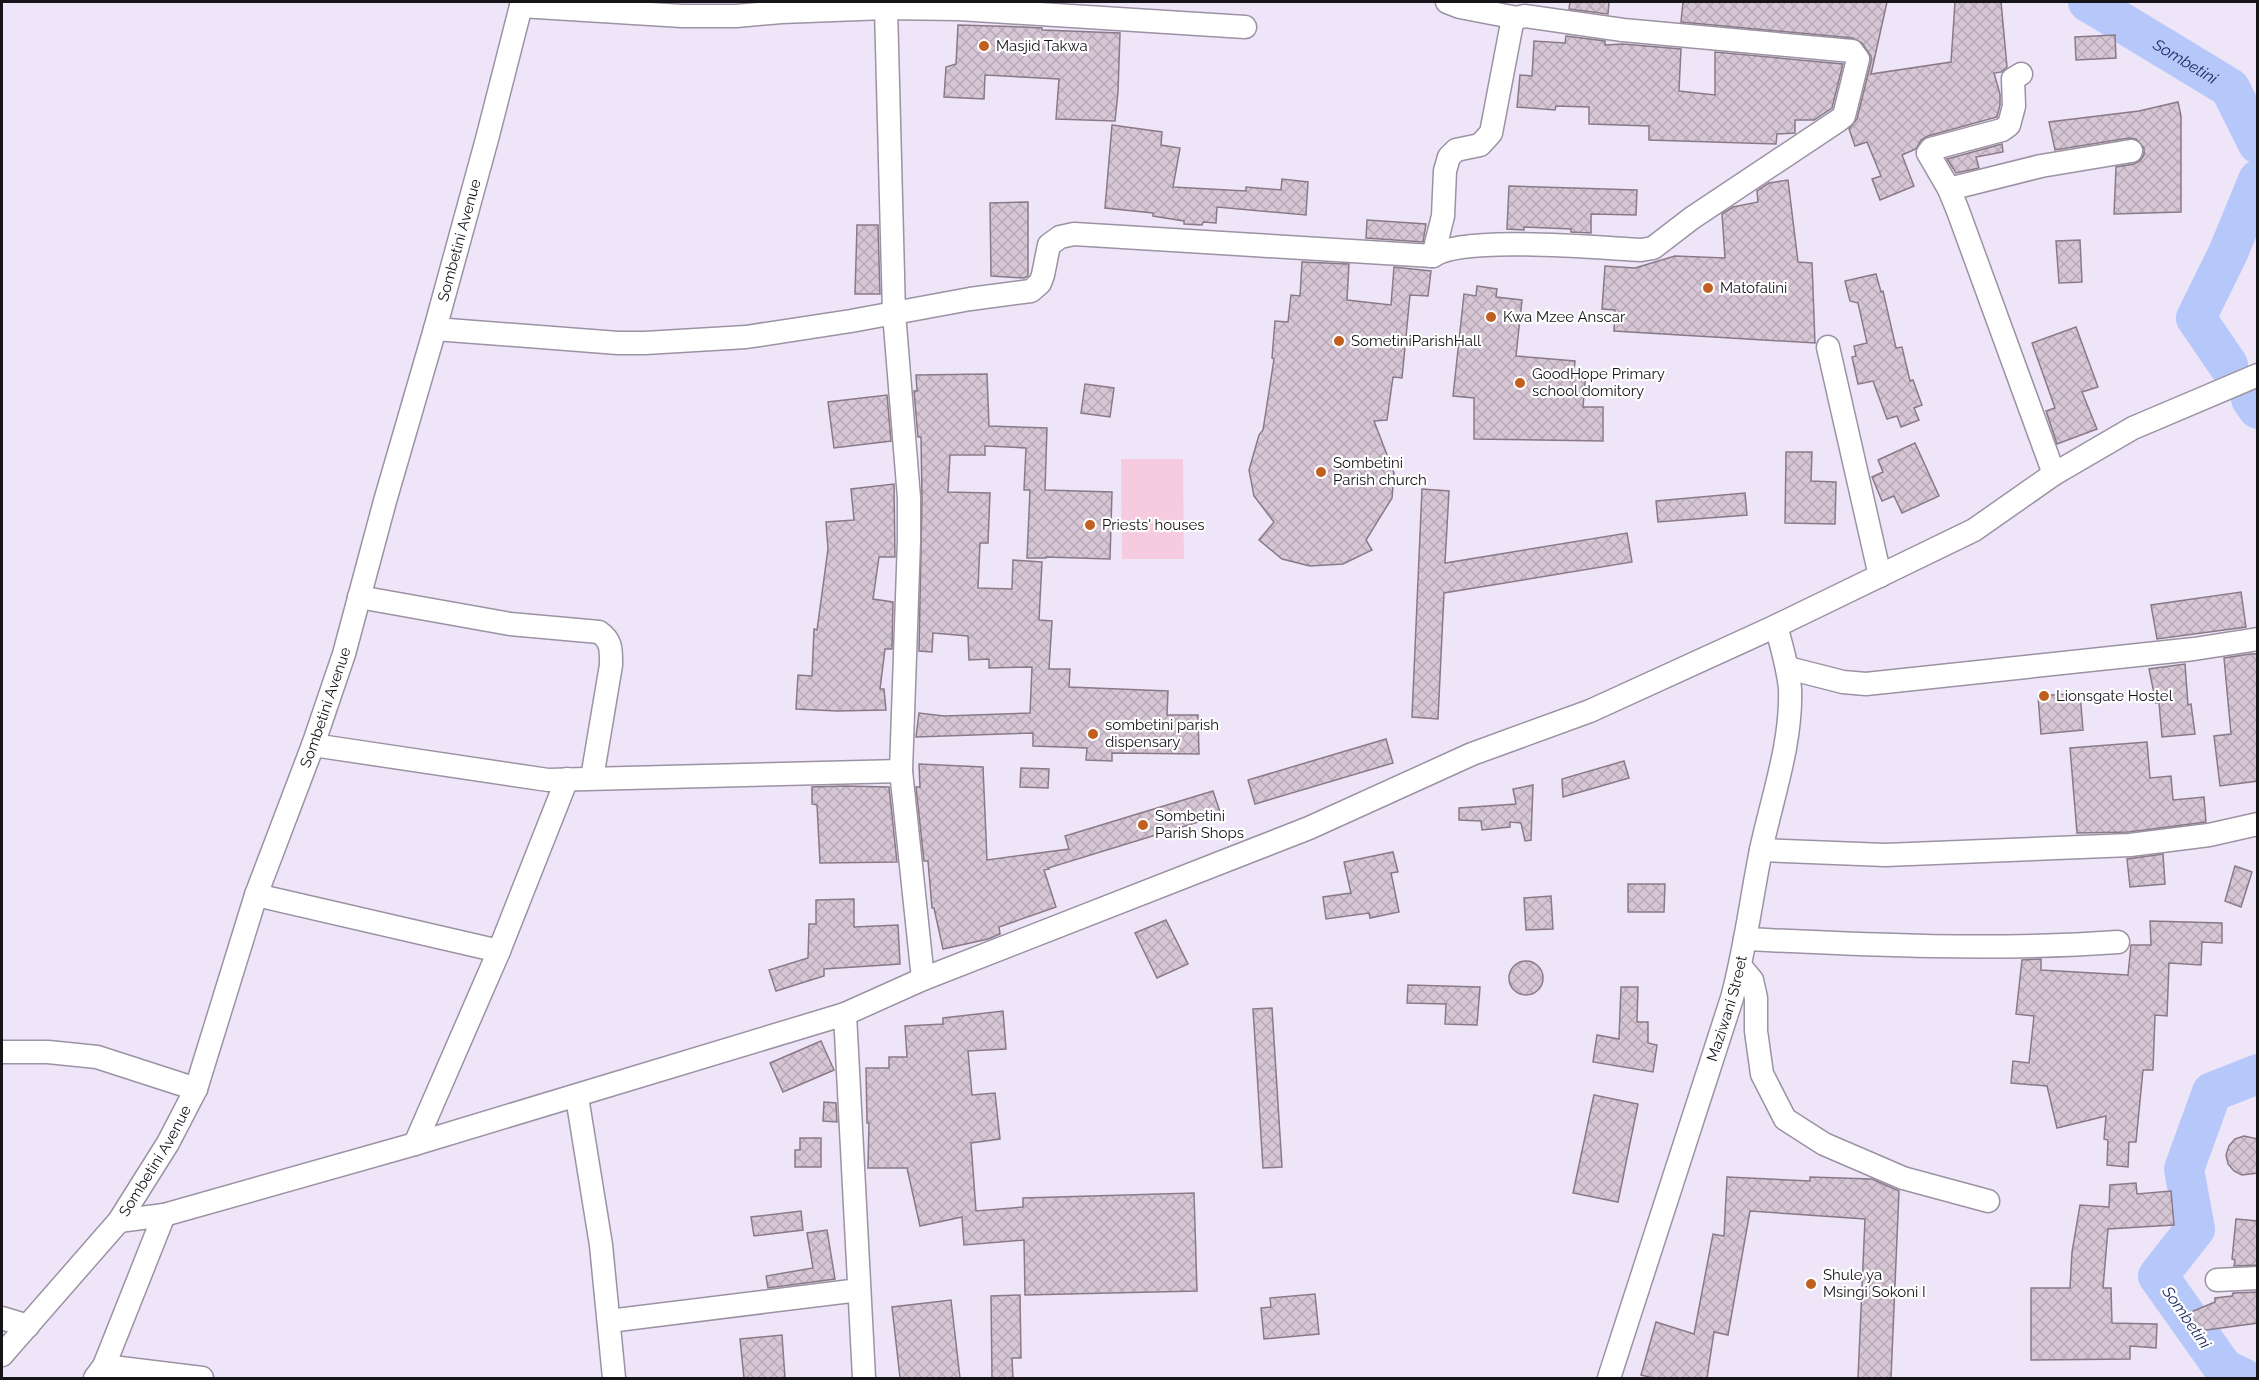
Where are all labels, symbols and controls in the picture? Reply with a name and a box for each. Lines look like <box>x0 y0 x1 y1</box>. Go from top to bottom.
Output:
water label: Sombetini <box>2149 34 2221 88</box>
place label: Masjid Takwa <box>996 37 1088 55</box>
marker: Masjid Takwa <box>977 39 991 53</box>
street label: Sombetini Avenue <box>434 177 485 304</box>
place label: Matofalini <box>1720 279 1787 297</box>
marker: Matofalini <box>1701 281 1715 295</box>
place label: Kwa Mzee Anscar <box>1503 308 1626 326</box>
marker: Kwa Mzee Anscar <box>1484 310 1498 324</box>
place label: SometiniParishHall <box>1351 332 1482 350</box>
marker: SometiniParishHall <box>1332 334 1346 348</box>
place label: GoodHope Primary school domitory <box>1532 365 1665 400</box>
marker: GoodHope Primary school domitory <box>1513 376 1527 390</box>
place label: Sombetini Parish church <box>1333 454 1427 489</box>
marker: Sombetini Parish church <box>1314 465 1328 479</box>
place label: Priests' houses <box>1102 516 1205 534</box>
marker: Priests' houses <box>1083 518 1097 532</box>
street label: Sombetini Avenue <box>296 645 354 770</box>
place label: Lionsgate Hostel <box>2056 687 2174 705</box>
marker: Lionsgate Hostel <box>2037 689 2051 703</box>
place label: sombetini parish dispensary <box>1105 716 1219 751</box>
marker: sombetini parish dispensary <box>1086 727 1100 741</box>
place label: Sombetini Parish Shops <box>1155 807 1244 842</box>
marker: Sombetini Parish Shops <box>1136 818 1150 832</box>
street label: Maziwani Street <box>1703 954 1751 1064</box>
street label: Sombetini Avenue <box>115 1102 195 1220</box>
place label: Shule ya Msingi Sokoni I <box>1823 1266 1926 1301</box>
marker: Shule ya Msingi Sokoni I <box>1804 1277 1818 1291</box>
water label: Sombetini <box>2158 1282 2215 1352</box>

